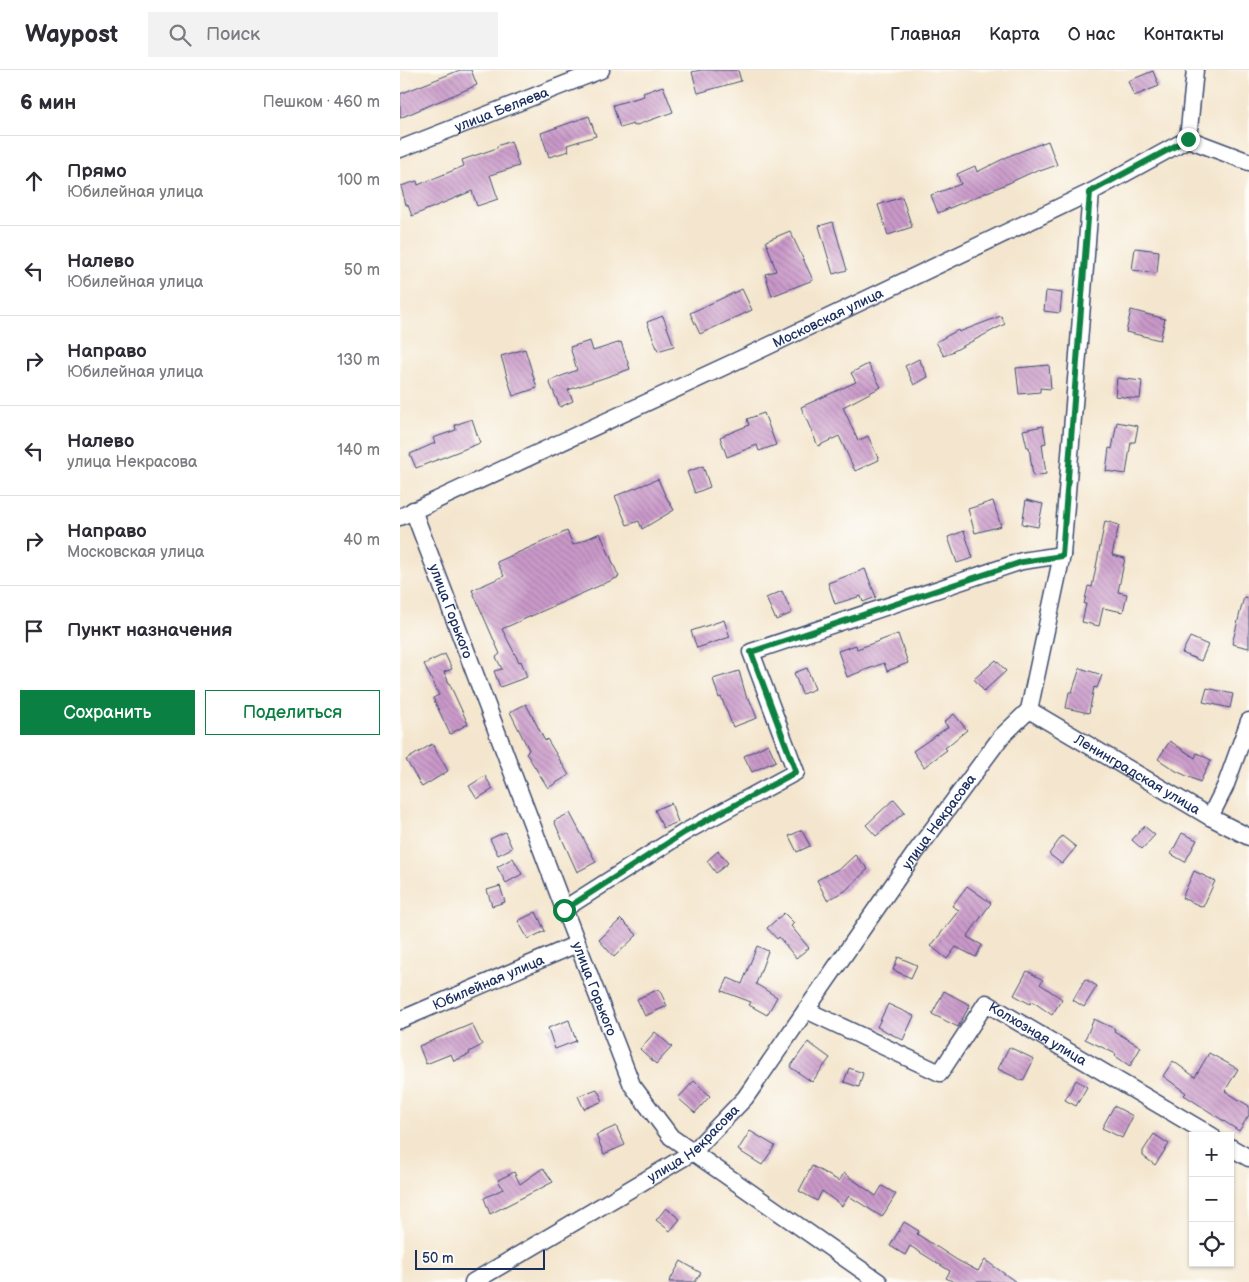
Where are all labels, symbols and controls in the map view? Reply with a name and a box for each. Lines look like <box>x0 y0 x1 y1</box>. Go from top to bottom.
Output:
search box <box>148 12 498 57</box>
text: Waypost <box>25 20 118 49</box>
icon: search <box>166 21 194 49</box>
text: Поиск <box>206 23 260 46</box>
text: Главная <box>890 24 961 45</box>
text: Карта <box>989 24 1040 45</box>
text: О нас <box>1068 24 1115 45</box>
text: Контакты <box>1143 24 1224 45</box>
street label: улица Беляева <box>452 83 552 136</box>
text: 6 мин <box>20 90 76 115</box>
text: Пешком · 460 m <box>263 93 380 112</box>
route end <box>1177 128 1200 151</box>
text: Прямо <box>67 160 127 183</box>
icon: ahead <box>20 167 48 195</box>
text: 100 m <box>337 171 380 190</box>
text: Юбилейная улица <box>67 183 204 202</box>
text: Налево <box>67 250 134 273</box>
icon: left <box>20 257 48 285</box>
text: 50 m <box>344 261 380 280</box>
text: Юбилейная улица <box>67 273 204 292</box>
street label: Московская улица <box>770 284 887 352</box>
text: Направо <box>67 340 147 363</box>
icon: right <box>20 347 48 375</box>
text: 130 m <box>337 351 380 370</box>
text: Юбилейная улица <box>67 363 204 382</box>
text: Налево <box>67 430 134 453</box>
icon: left <box>20 437 48 465</box>
text: 140 m <box>337 441 380 460</box>
text: улица Некрасова <box>67 453 197 472</box>
text: Направо <box>67 520 147 543</box>
icon: right <box>20 527 48 555</box>
text: 40 m <box>343 531 380 550</box>
text: Московская улица <box>67 543 205 562</box>
street label: улица Горького <box>425 562 476 661</box>
icon: arrive <box>20 617 48 645</box>
text: Пункт назначения <box>67 619 232 642</box>
button: Сохранить <box>20 690 195 735</box>
button: Поделиться <box>205 690 380 735</box>
street label: Ленинградская улица <box>1070 730 1204 819</box>
street label: улица Некрасова <box>898 770 980 873</box>
route start <box>553 899 576 922</box>
street label: улица Горького <box>568 939 620 1038</box>
street label: Юбилейная улица <box>430 951 547 1014</box>
street label: Колхозная улица <box>986 999 1090 1070</box>
street label: улица Некрасова <box>644 1101 743 1186</box>
map controls <box>1189 1132 1234 1267</box>
button: + <box>1189 1132 1234 1177</box>
button: − <box>1189 1177 1234 1222</box>
button: locate <box>1189 1222 1234 1267</box>
scale bar <box>415 1247 545 1270</box>
text: 50 m <box>422 1250 454 1267</box>

